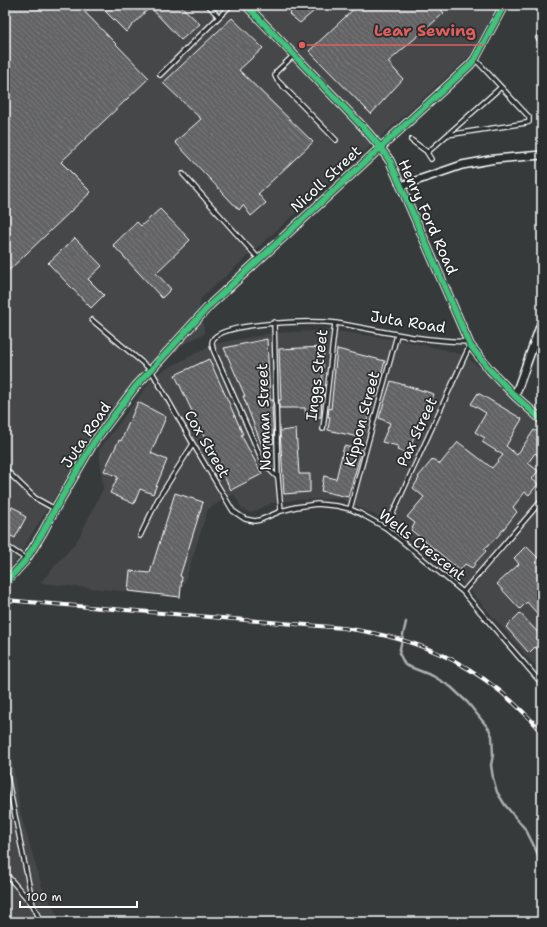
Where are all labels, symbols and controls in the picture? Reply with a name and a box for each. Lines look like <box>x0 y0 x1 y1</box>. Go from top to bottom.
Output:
callout: Lear Sewing <box>366 17 484 45</box>
text: Lear Sewing <box>374 20 476 41</box>
street label: Nicoll Street <box>286 141 366 217</box>
street label: Henry Ford Road <box>394 156 463 278</box>
street label: Juta Road <box>369 306 447 338</box>
street label: Inggs Street <box>301 328 333 422</box>
street label: Norman Street <box>252 363 276 471</box>
street label: Kippon Street <box>340 369 384 469</box>
street label: Pax Street <box>392 394 442 470</box>
street label: Juta Road <box>57 398 116 472</box>
street label: Cox Street <box>180 407 234 481</box>
street label: Wells Crescent <box>374 505 470 585</box>
scale bar <box>20 883 137 909</box>
text: 100 m <box>26 889 62 905</box>

